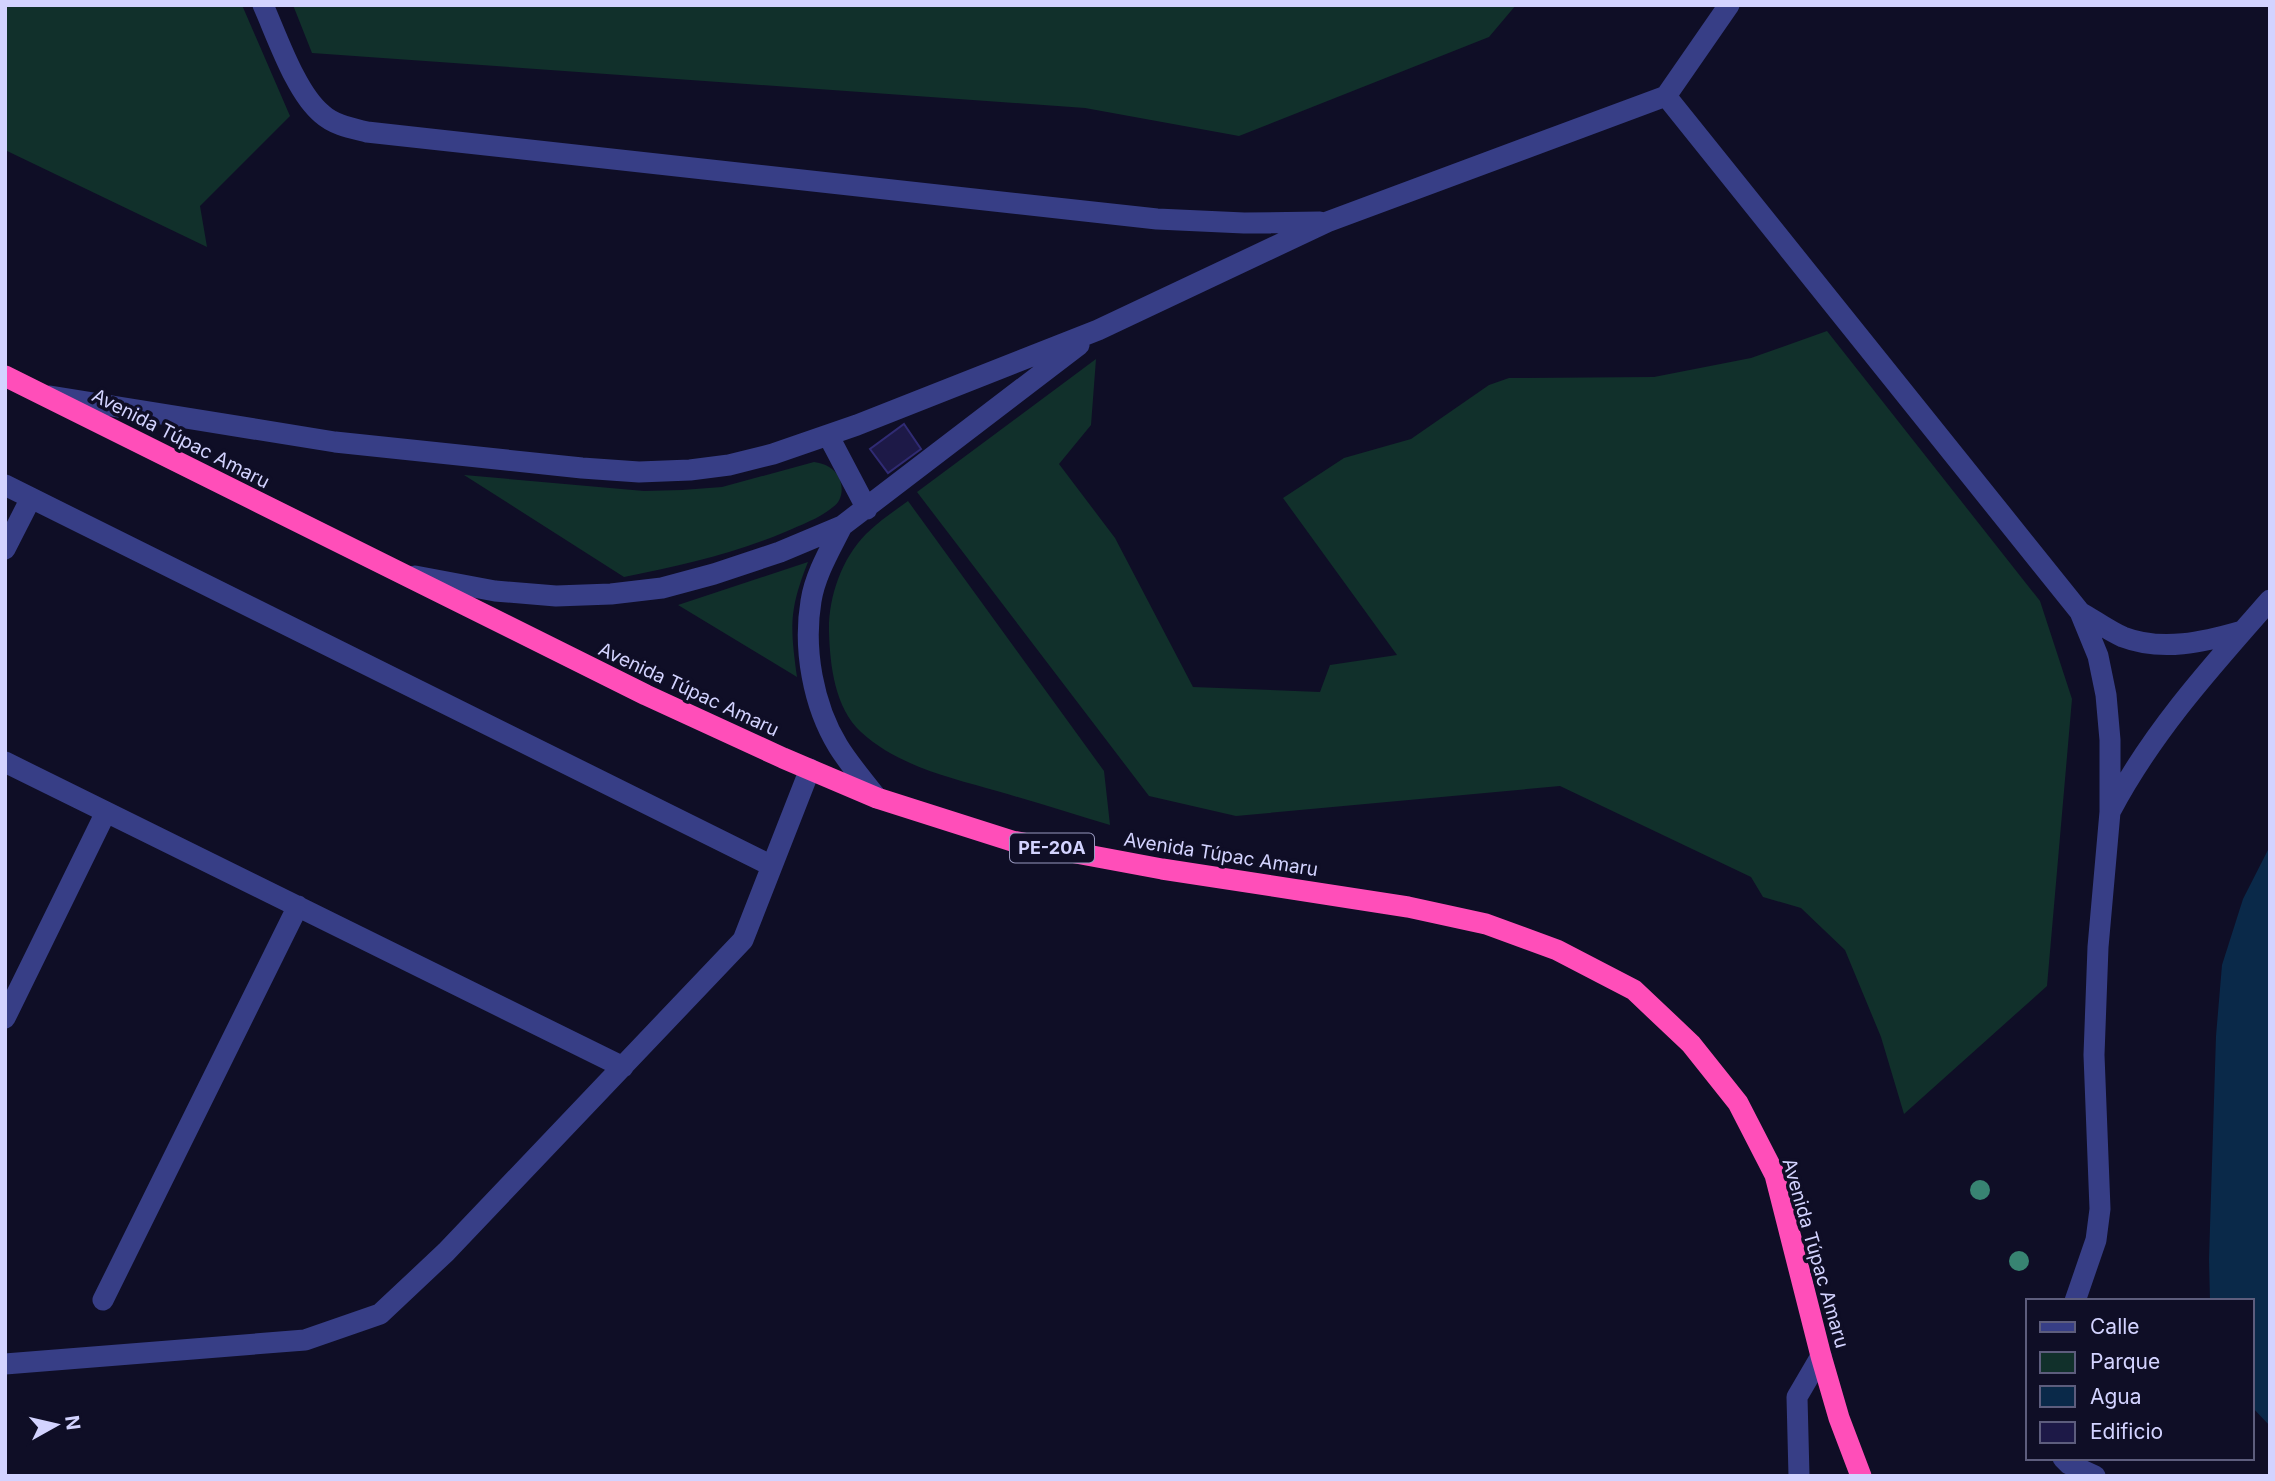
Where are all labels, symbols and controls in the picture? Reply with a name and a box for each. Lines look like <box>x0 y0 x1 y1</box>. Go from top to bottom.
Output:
street label: Avenida Túpac Amaru <box>88 384 273 493</box>
street label: Avenida Túpac Amaru <box>595 638 783 741</box>
street label: Avenida Túpac Amaru <box>1122 828 1320 881</box>
road number: PE-20A <box>1010 834 1094 862</box>
street label: Avenida Túpac Amaru <box>1777 1156 1854 1351</box>
legend <box>2026 1299 2254 1460</box>
text: Calle <box>2090 1314 2140 1339</box>
text: Parque <box>2090 1349 2160 1374</box>
text: Agua <box>2090 1384 2142 1409</box>
north arrow <box>21 1390 91 1460</box>
text: N <box>60 1414 85 1431</box>
text: Edificio <box>2090 1419 2163 1444</box>

